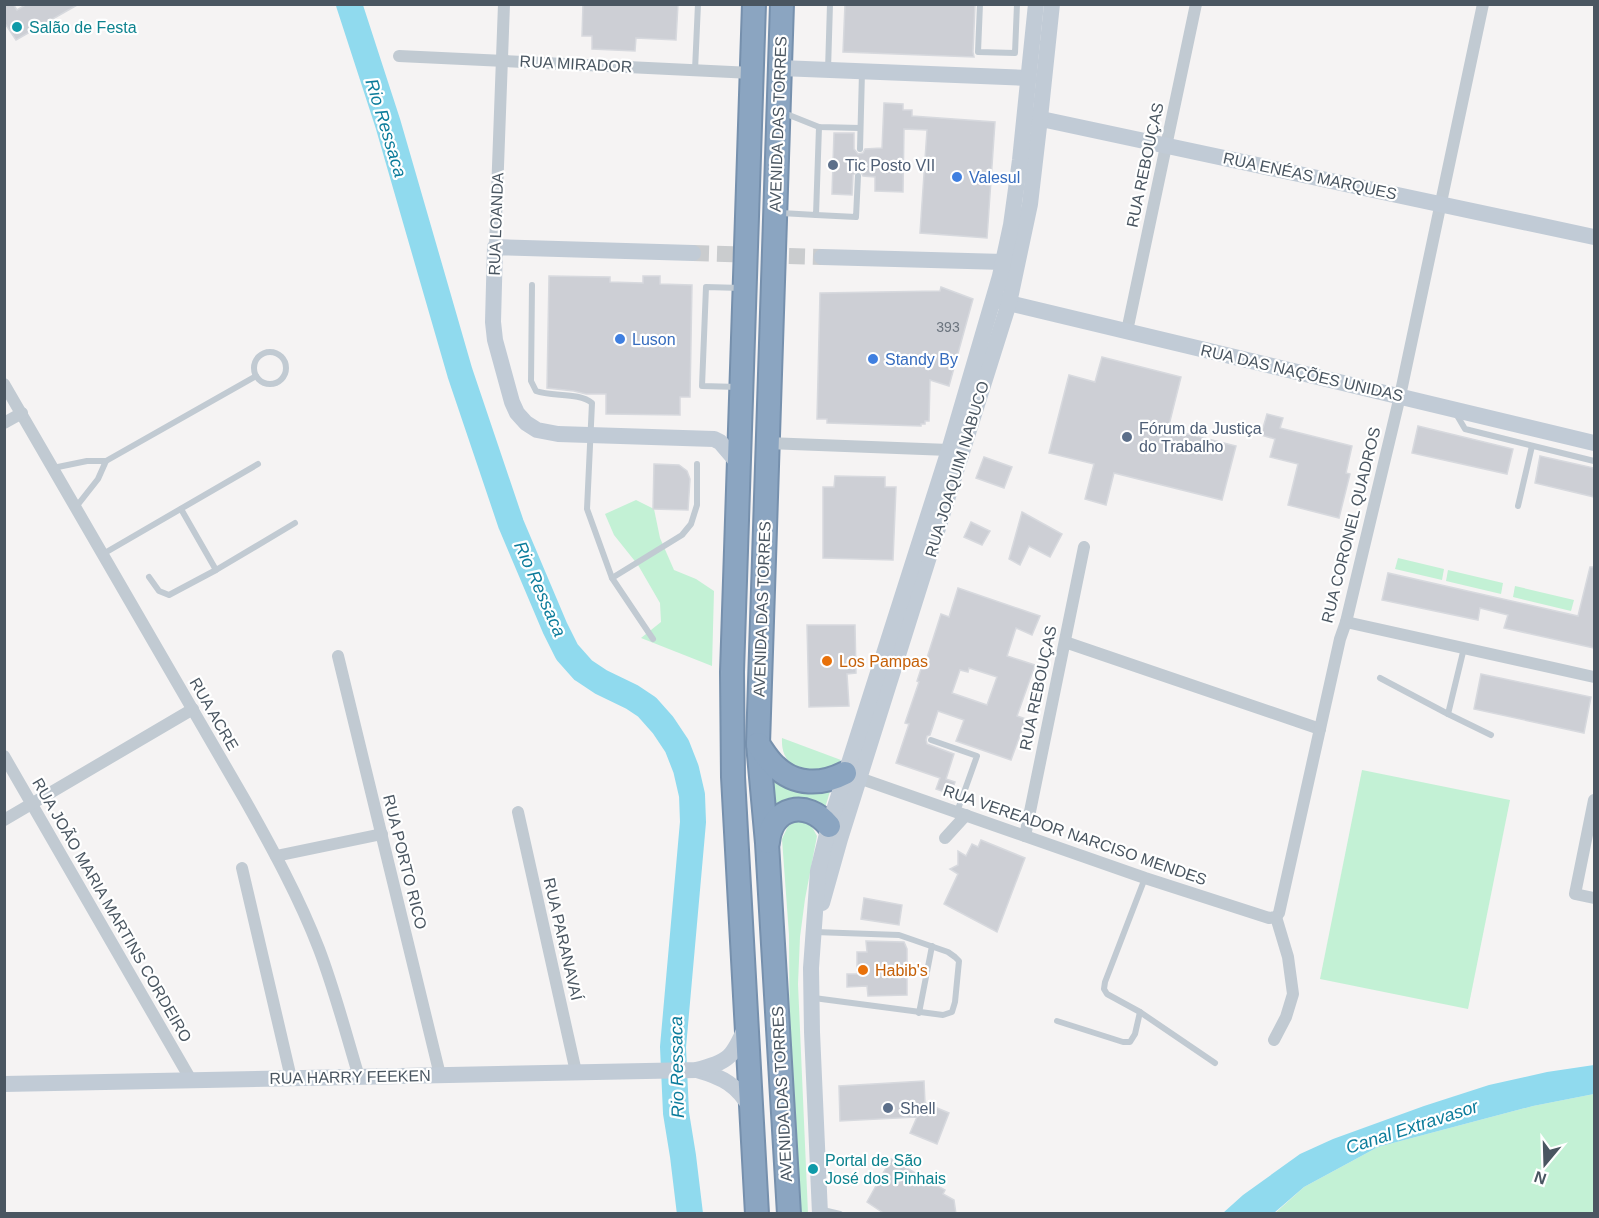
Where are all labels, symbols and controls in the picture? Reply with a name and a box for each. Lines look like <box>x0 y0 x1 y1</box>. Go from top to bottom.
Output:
place label: Salão de Festa <box>29 19 137 36</box>
marker: Salão de Festa <box>10 20 24 34</box>
street label: AVENIDA DAS TORRES <box>766 36 790 212</box>
street label: RUA MIRADOR <box>519 53 633 75</box>
water label: Rio Ressaca <box>362 76 410 180</box>
street label: RUA REBOUÇAS <box>1123 101 1167 229</box>
street label: RUA ENÉAS MARQUES <box>1222 148 1399 203</box>
place label: Tic Posto VII <box>845 157 935 174</box>
marker: Tic Posto VII <box>826 158 840 172</box>
place label: Valesul <box>969 169 1020 186</box>
marker: Valesul <box>950 170 964 184</box>
street label: RUA LOANDA <box>486 172 506 276</box>
house number: 393 <box>936 319 960 335</box>
place label: Luson <box>632 331 676 348</box>
marker: Luson <box>613 332 627 346</box>
street label: RUA DAS NAÇÕES UNIDAS <box>1199 339 1405 405</box>
place label: Standy By <box>885 351 958 368</box>
marker: Standy By <box>866 352 880 366</box>
street label: RUA JOAQUIM NABUCO <box>922 379 992 559</box>
place label: Fórum da Justiça do Trabalho <box>1139 420 1262 455</box>
street label: RUA CORONEL QUADROS <box>1318 425 1384 625</box>
marker: Fórum da Justiça do Trabalho <box>1120 430 1134 444</box>
street label: AVENIDA DAS TORRES <box>750 521 774 697</box>
water label: Rio Ressaca <box>510 538 570 640</box>
street label: RUA REBOUÇAS <box>1016 624 1060 752</box>
place label: Los Pampas <box>839 653 928 670</box>
marker: Los Pampas <box>820 654 834 668</box>
street label: RUA ACRE <box>186 675 242 753</box>
street label: RUA JOÃO MARIA MARTINS CORDEIRO <box>29 774 197 1045</box>
street label: RUA VEREADOR NARCISO MENDES <box>941 782 1209 888</box>
street label: RUA PORTO RICO <box>380 793 430 931</box>
street label: RUA PARANAVAÍ <box>541 876 586 1003</box>
place label: Habib's <box>875 962 928 979</box>
marker: Habib's <box>856 963 870 977</box>
street label: AVENIDA DAS TORRES <box>769 1006 795 1182</box>
water label: Rio Ressaca <box>666 1016 688 1118</box>
street label: RUA HARRY FEEKEN <box>269 1067 431 1087</box>
water label: Canal Extravasor <box>1343 1096 1482 1158</box>
place label: Shell <box>900 1100 936 1117</box>
marker: Shell <box>881 1101 895 1115</box>
north arrow <box>1515 1134 1575 1194</box>
place label: Portal de São José dos Pinhais <box>825 1152 946 1187</box>
marker: Portal de São José dos Pinhais <box>806 1162 820 1176</box>
text: N <box>1532 1168 1549 1188</box>

